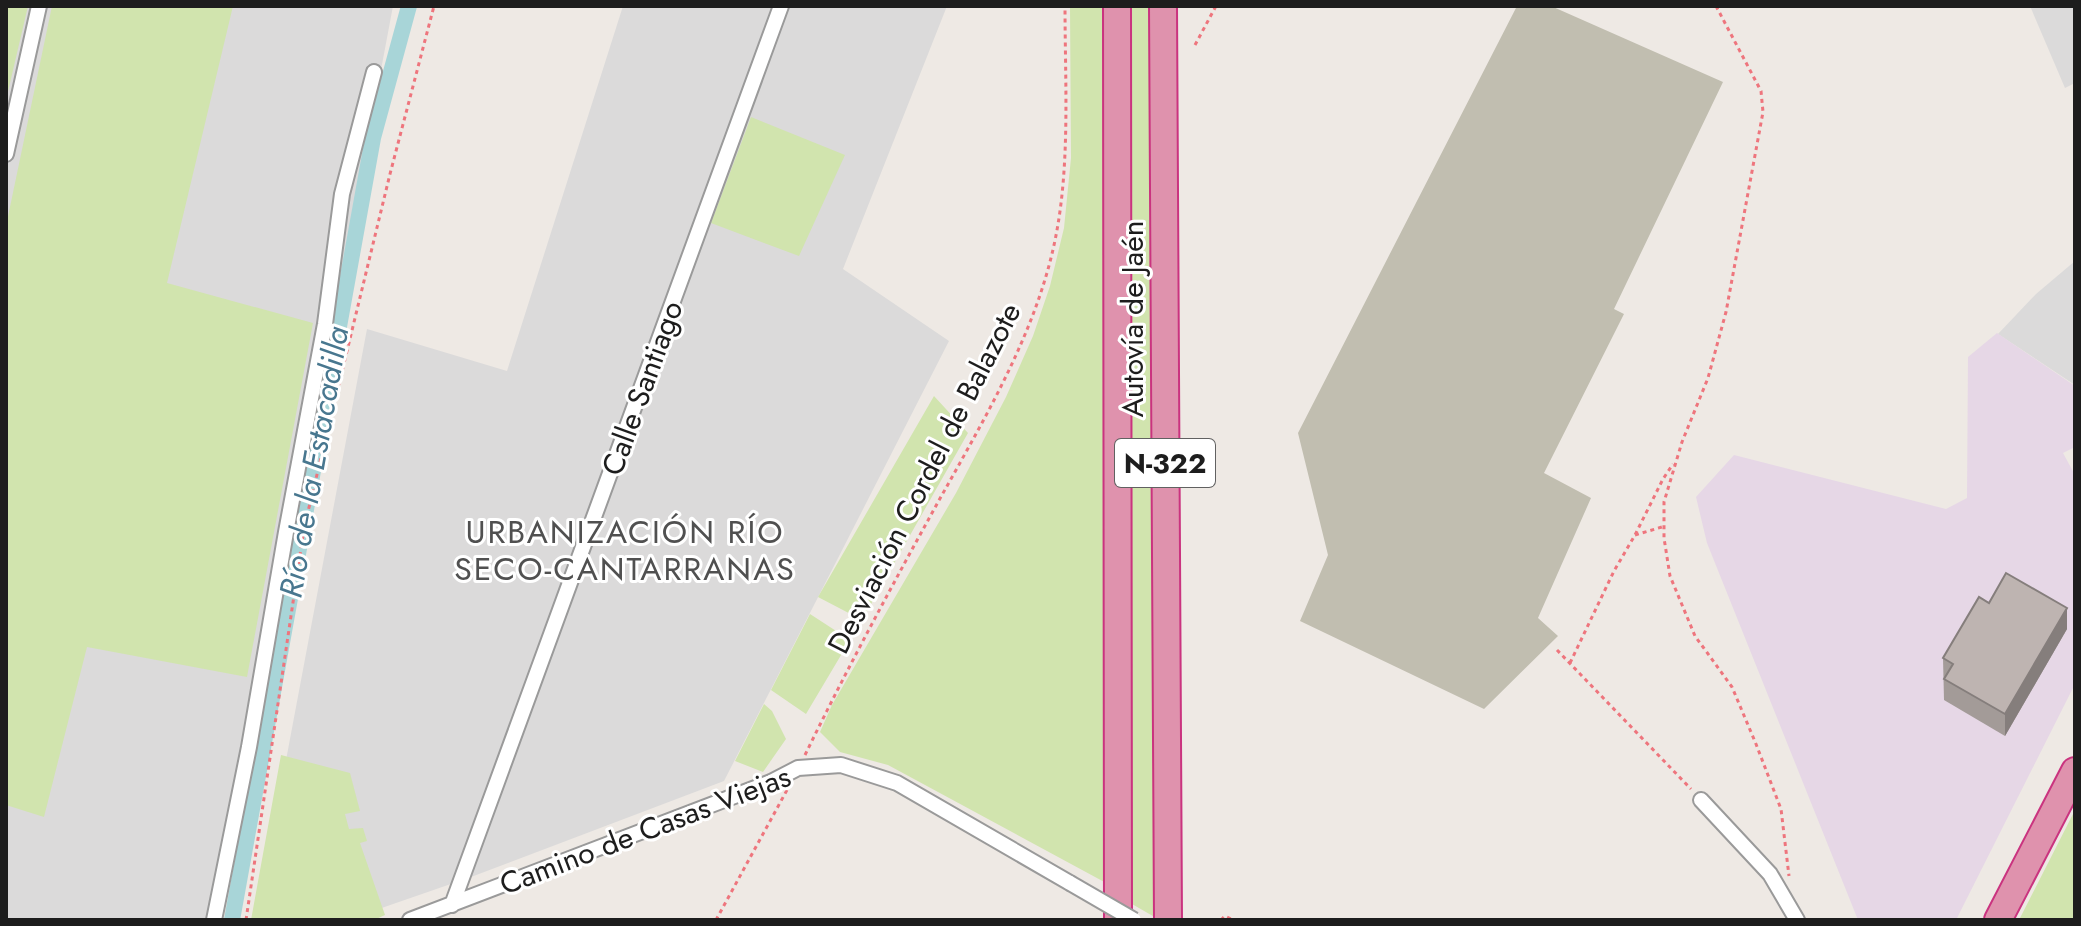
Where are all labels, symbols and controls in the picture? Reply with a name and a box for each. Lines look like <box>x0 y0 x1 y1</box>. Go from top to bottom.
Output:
street label: Autovía de Jaén <box>1111 221 1154 417</box>
street label: Calle Santiago <box>591 295 693 481</box>
street label: Desviación Cordel de Balazote <box>817 295 1031 661</box>
water label: Río de la Estacadilla <box>267 322 361 601</box>
road number: N-322 <box>1115 439 1215 487</box>
district label: URBANIZACIÓN RÍO SECO-CANTARRANAS <box>454 509 796 592</box>
street label: Camino de Casas Viejas <box>493 755 797 905</box>

